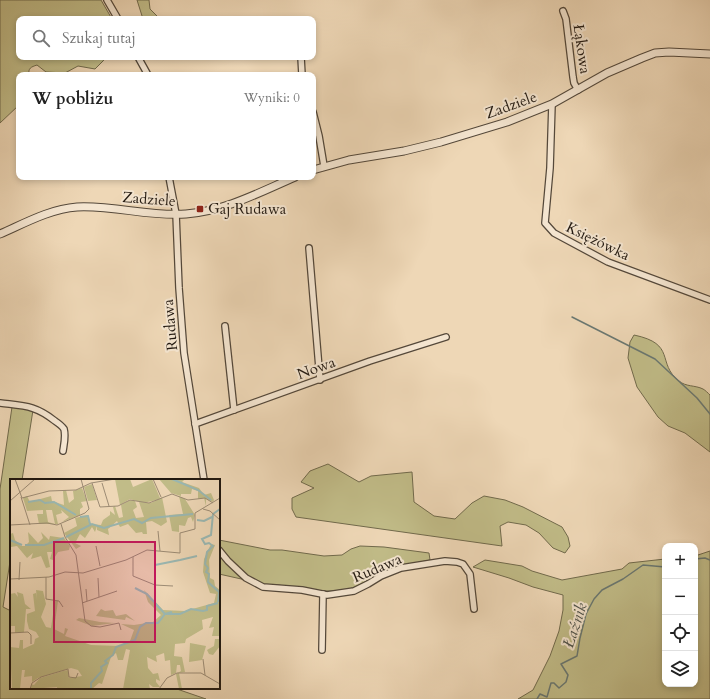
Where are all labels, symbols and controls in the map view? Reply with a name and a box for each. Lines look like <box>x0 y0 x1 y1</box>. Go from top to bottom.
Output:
search box <box>16 16 316 60</box>
street label: Łąkowa <box>569 23 595 76</box>
icon: search <box>30 27 52 49</box>
text: Szukaj tutaj <box>62 28 136 48</box>
street label: Zadziele <box>482 86 540 124</box>
text: W pobliżu <box>32 87 113 110</box>
text: Wyniki: 0 <box>244 89 300 107</box>
street label: Zadziele <box>122 187 177 211</box>
place label: Gaj Rudawa <box>208 199 287 219</box>
marker: Gaj Rudawa <box>195 204 205 214</box>
street label: Księżówka <box>563 217 634 265</box>
street label: Rudawa <box>158 298 182 352</box>
street label: Nowa <box>294 352 338 384</box>
inset map <box>10 479 220 689</box>
map controls <box>662 543 698 687</box>
button: + <box>662 543 698 579</box>
street label: Rudawa <box>349 549 405 587</box>
button: − <box>662 579 698 615</box>
water label: Łaźnik <box>557 600 593 651</box>
button: locate <box>662 615 698 651</box>
button: layers <box>662 651 698 687</box>

